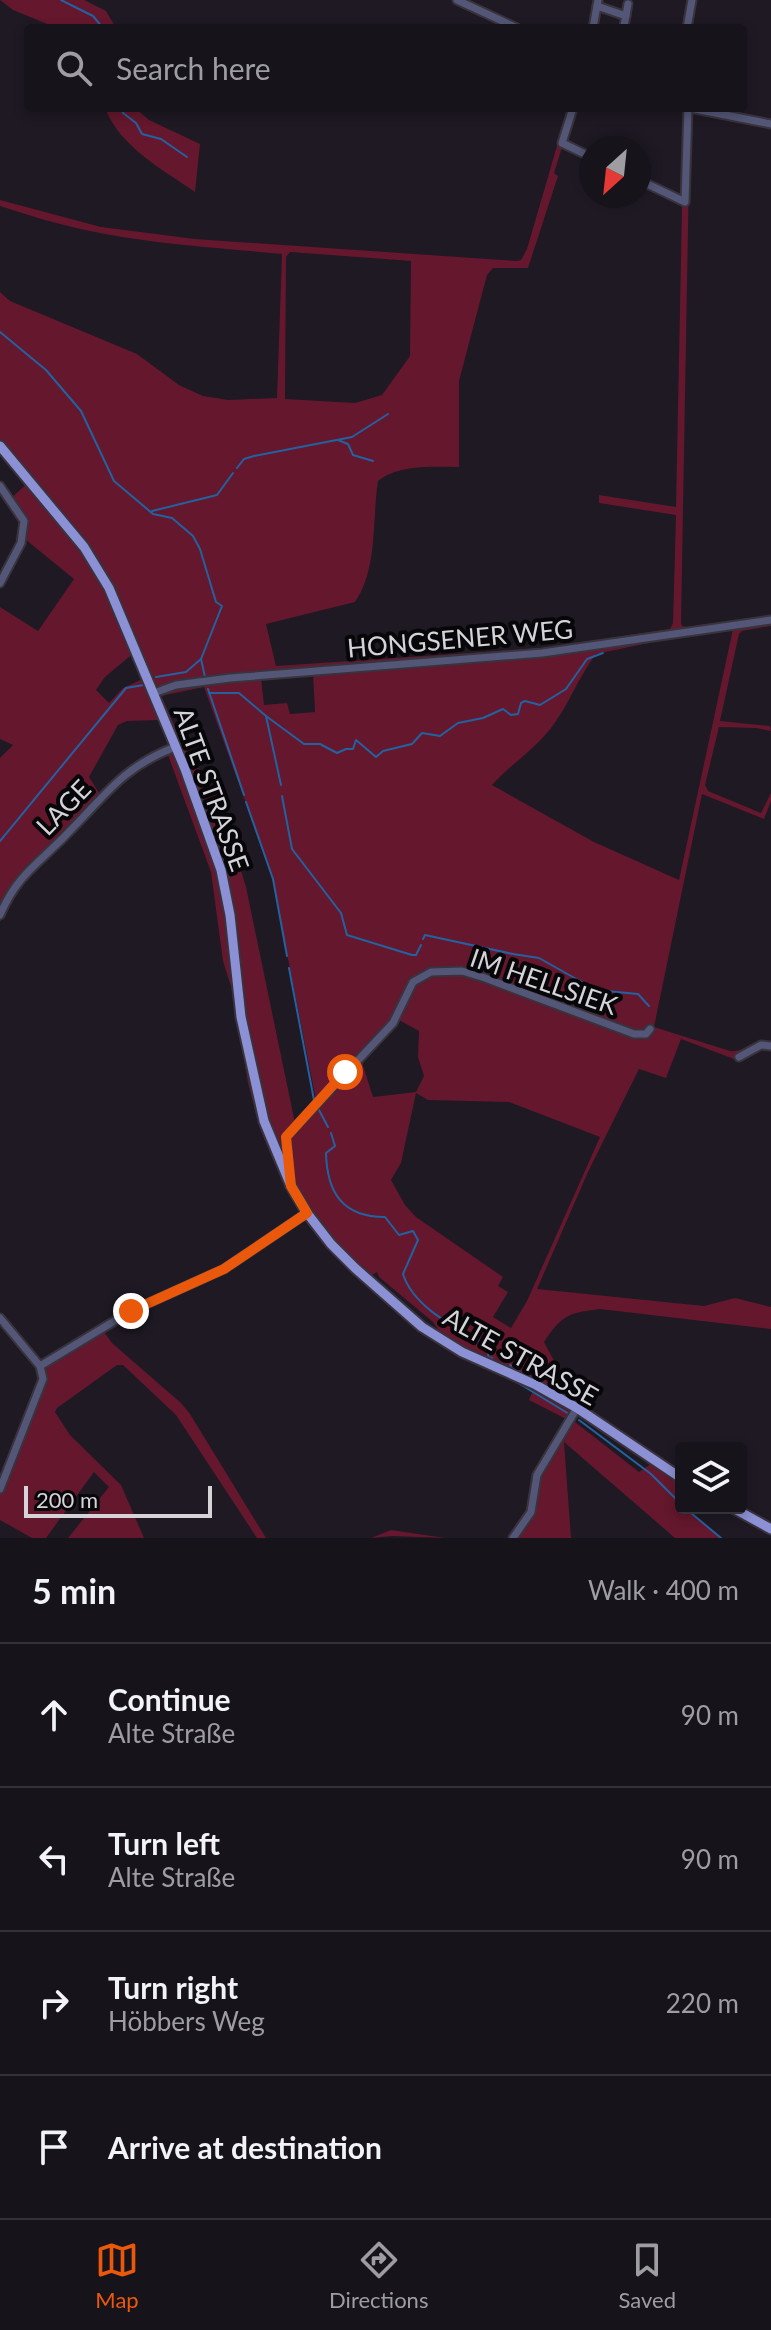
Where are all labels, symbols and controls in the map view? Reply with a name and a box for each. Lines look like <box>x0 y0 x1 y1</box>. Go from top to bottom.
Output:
search box <box>24 24 747 112</box>
icon: search <box>52 46 96 90</box>
text: Search here <box>116 50 271 86</box>
north arrow <box>579 136 651 208</box>
street label: HONGSENER WEG <box>346 612 574 664</box>
street label: ALTE STRASSE <box>168 703 256 875</box>
street label: LAGE <box>29 773 97 841</box>
street label: IM HELLSIEK <box>466 941 622 1021</box>
route start <box>327 1054 363 1090</box>
route end <box>113 1293 149 1329</box>
street label: ALTE STRASSE <box>438 1300 604 1412</box>
map controls <box>675 1442 747 1514</box>
button: layers <box>675 1442 747 1514</box>
scale bar <box>24 1482 212 1518</box>
text: 200 m <box>36 1486 98 1513</box>
text: 5 min <box>32 1570 116 1611</box>
text: Walk · 400 m <box>588 1574 739 1606</box>
text: Continue <box>108 1681 231 1717</box>
icon: ahead <box>32 1693 76 1737</box>
text: 90 m <box>681 1699 739 1731</box>
text: Alte Straße <box>108 1717 235 1749</box>
text: Turn left <box>108 1825 220 1861</box>
icon: left <box>32 1837 76 1881</box>
text: 90 m <box>681 1843 739 1875</box>
text: Alte Straße <box>108 1861 235 1893</box>
text: Turn right <box>108 1969 238 2005</box>
icon: right <box>32 1981 76 2025</box>
text: 220 m <box>666 1987 739 2019</box>
text: Höbbers Weg <box>108 2005 265 2037</box>
icon: arrive <box>32 2125 76 2169</box>
text: Arrive at destination <box>108 2129 382 2165</box>
tab: Map <box>95 2238 139 2313</box>
tab: Directions <box>329 2238 428 2313</box>
tab: Saved <box>618 2238 676 2313</box>

